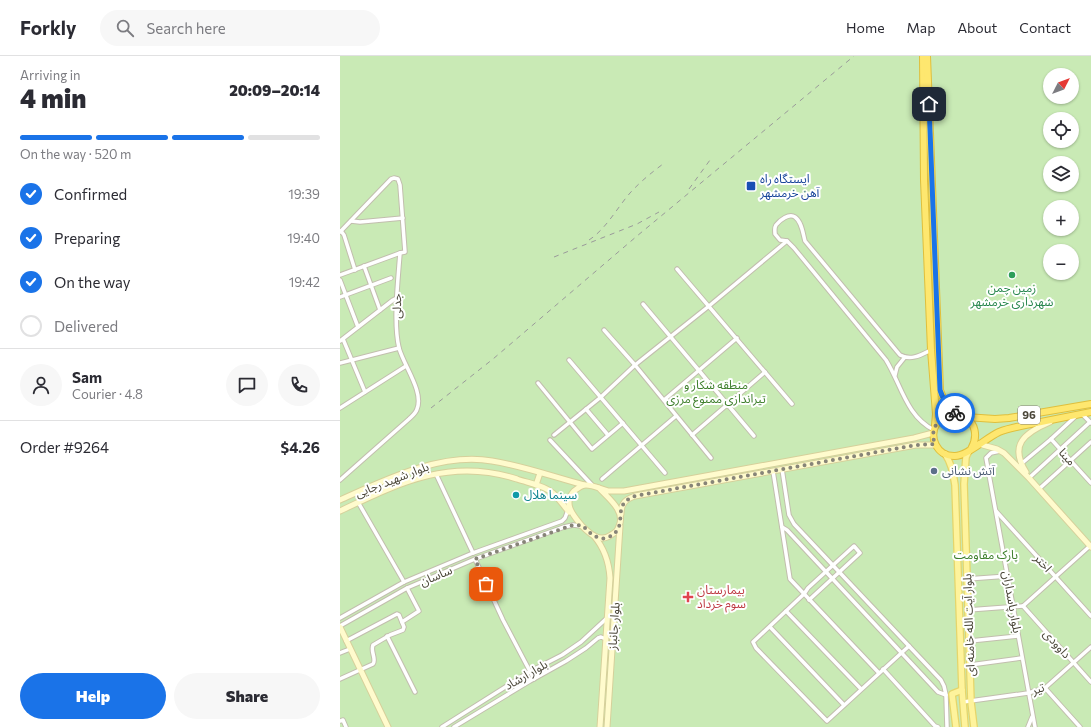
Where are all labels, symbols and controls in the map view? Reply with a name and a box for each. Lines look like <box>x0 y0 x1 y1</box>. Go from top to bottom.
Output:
search box <box>100 10 380 46</box>
text: Forkly <box>20 16 76 39</box>
icon: search <box>114 17 136 39</box>
text: Search here <box>146 19 226 37</box>
text: Home <box>846 19 885 36</box>
text: Map <box>907 19 935 36</box>
text: About <box>957 19 997 36</box>
text: Contact <box>1019 19 1071 36</box>
text: Arriving in <box>20 67 80 83</box>
north arrow <box>1043 68 1079 104</box>
map controls <box>1043 68 1079 280</box>
text: 20:09–20:14 <box>229 81 320 99</box>
text: 4 min <box>20 82 86 113</box>
pin <box>912 87 946 121</box>
icon: home <box>918 93 940 115</box>
button: locate <box>1043 112 1079 148</box>
text: On the way · 520 m <box>20 146 131 162</box>
button: layers <box>1043 156 1079 192</box>
place label: ایستگاه راه آهن خرمشهر <box>759 171 820 200</box>
marker: ایستگاه راه آهن خرمشهر <box>745 180 757 192</box>
icon: check <box>20 183 42 205</box>
text: Confirmed <box>54 185 127 203</box>
text: 19:39 <box>288 186 320 202</box>
button: + <box>1043 200 1079 236</box>
icon: check <box>20 227 42 249</box>
text: Preparing <box>54 229 120 247</box>
text: 19:40 <box>287 230 320 246</box>
button: − <box>1043 244 1079 280</box>
marker: زمین چمن شهرداری خرمشهر <box>1007 270 1017 280</box>
icon: check <box>20 271 42 293</box>
text: On the way <box>54 273 131 291</box>
text: 19:42 <box>289 274 320 290</box>
place label: زمین چمن شهرداری خرمشهر <box>970 280 1053 309</box>
street label: جدلی <box>389 293 404 319</box>
text: Delivered <box>54 317 118 335</box>
button: person <box>20 364 62 406</box>
button: chat <box>226 364 268 406</box>
button: phone <box>278 364 320 406</box>
text: Sam <box>72 368 102 386</box>
park label: منطقه شکار و تیراندازی ممنوع مرزی <box>666 377 766 408</box>
text: Courier · 4.8 <box>72 386 143 402</box>
courier <box>935 393 975 433</box>
icon: bike <box>944 402 966 424</box>
road number: 96 <box>1018 406 1040 424</box>
text: Order #9264 <box>20 438 109 456</box>
text: $4.26 <box>281 438 320 456</box>
street label: مینا <box>1056 445 1079 469</box>
street label: بلوار شهید رجایی <box>353 459 431 500</box>
place label: آتش نشانی <box>942 463 995 478</box>
marker: آتش نشانی <box>929 466 939 476</box>
place label: سینما هلال <box>524 487 577 502</box>
marker: سینما هلال <box>511 490 521 500</box>
park label: پارک مقاومت <box>954 547 1018 563</box>
street label: اختر <box>1031 550 1055 575</box>
street label: ساسان <box>417 562 454 589</box>
pin <box>469 567 503 601</box>
street label: بلوار پاسداران <box>999 570 1025 634</box>
icon: bag <box>475 573 497 595</box>
street label: بلوار آیت الله خامنه ای <box>959 573 978 677</box>
place label: بیمارستان سوم خرداد <box>697 582 746 613</box>
marker: بیمارستان سوم خرداد <box>682 591 694 603</box>
street label: بلوار جانباز <box>604 602 623 651</box>
street label: داوودی <box>1040 626 1075 662</box>
street label: بلوار ارشاد <box>501 656 550 693</box>
button: Help <box>20 673 166 719</box>
button: Share <box>174 673 320 719</box>
street label: تیر <box>1028 679 1047 698</box>

